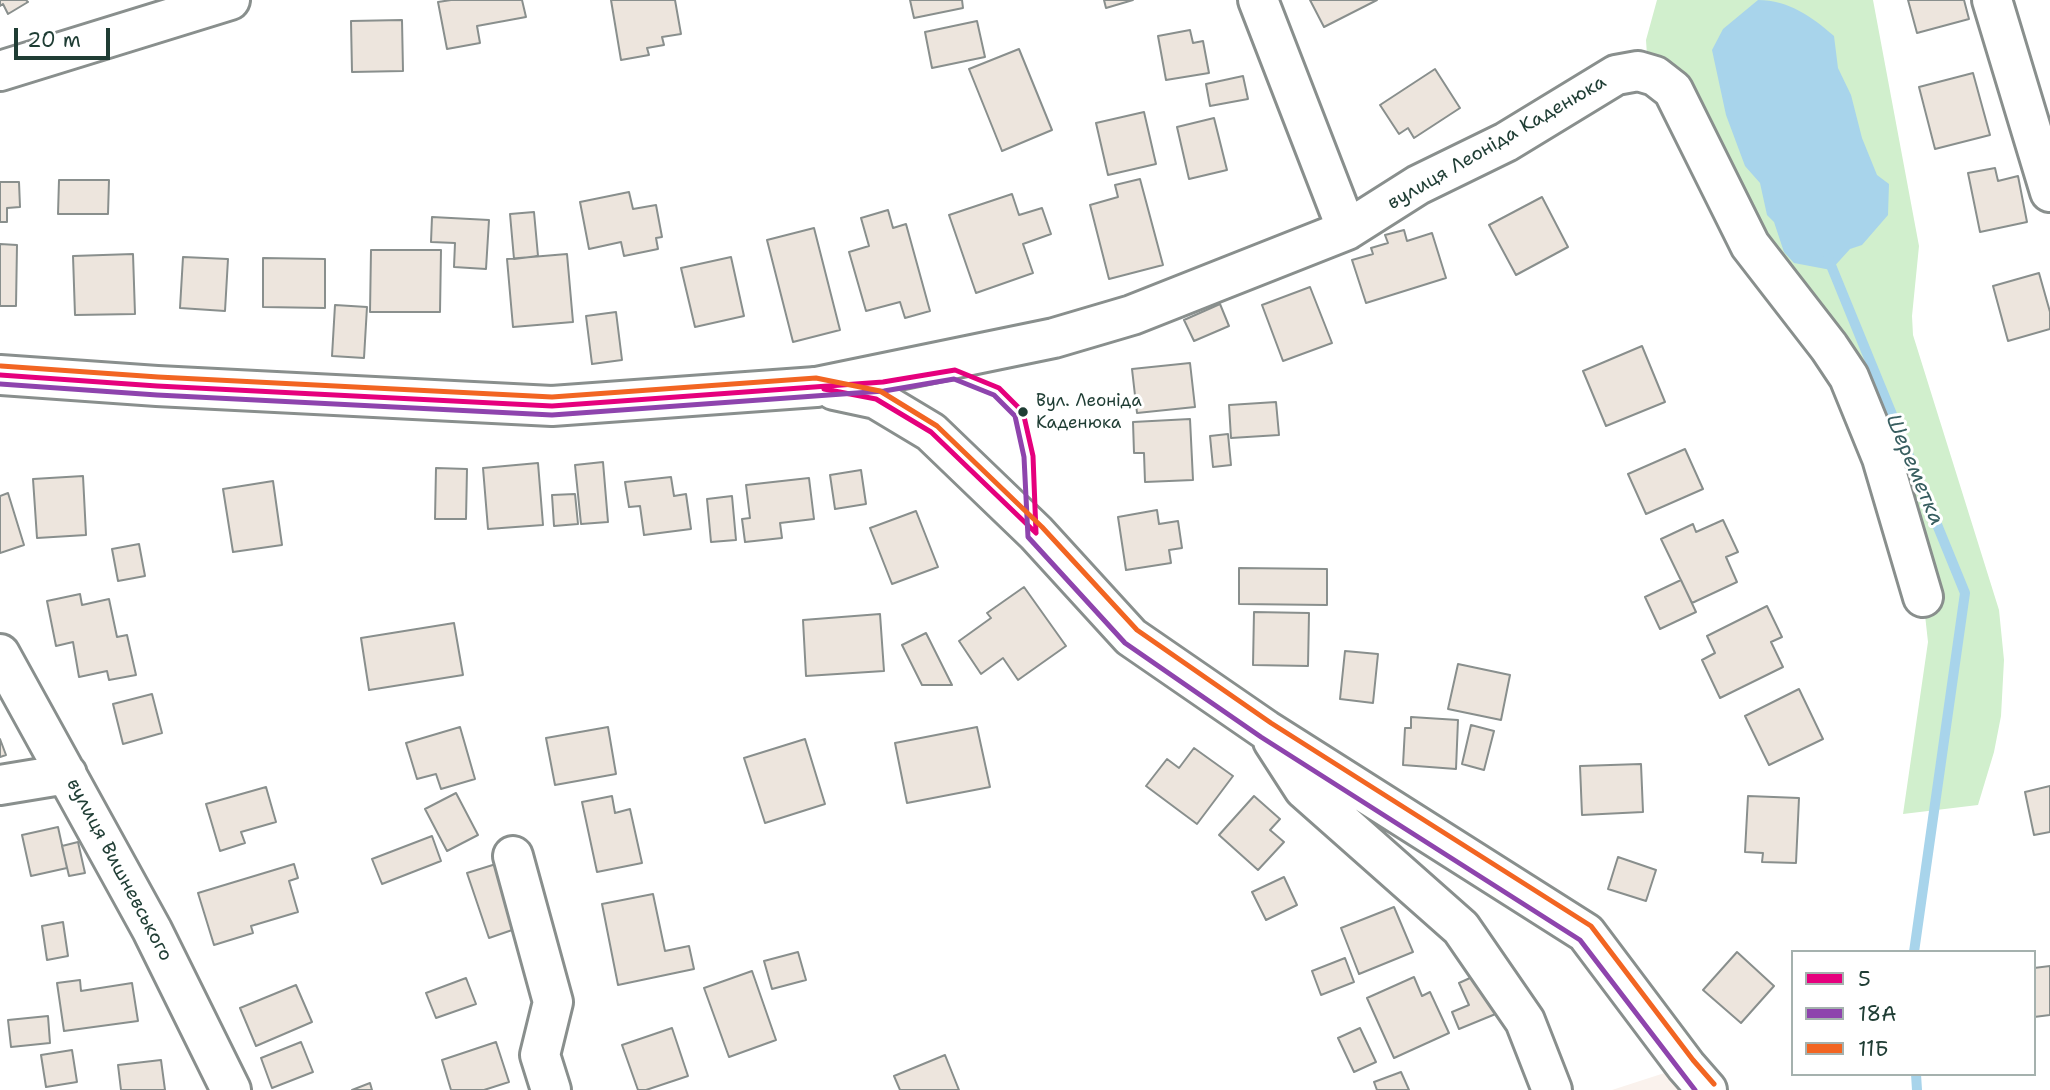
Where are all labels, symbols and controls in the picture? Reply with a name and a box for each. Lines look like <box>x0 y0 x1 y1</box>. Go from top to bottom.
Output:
scale bar <box>18 14 114 58</box>
text: 20 m <box>27 26 81 54</box>
street label: вулиця Леоніда Каденюка <box>1384 71 1610 215</box>
place label: Вул. Леоніда Каденюка <box>1036 392 1142 432</box>
marker: Вул. Леоніда Каденюка <box>1016 405 1030 419</box>
water label: Шереметка <box>1879 411 1949 529</box>
street label: вулиця Вишневського <box>61 775 177 965</box>
legend <box>1791 950 2036 1076</box>
text: 5 <box>1858 965 1871 993</box>
text: 18А <box>1858 1000 1896 1028</box>
text: 11Б <box>1858 1035 1889 1063</box>

